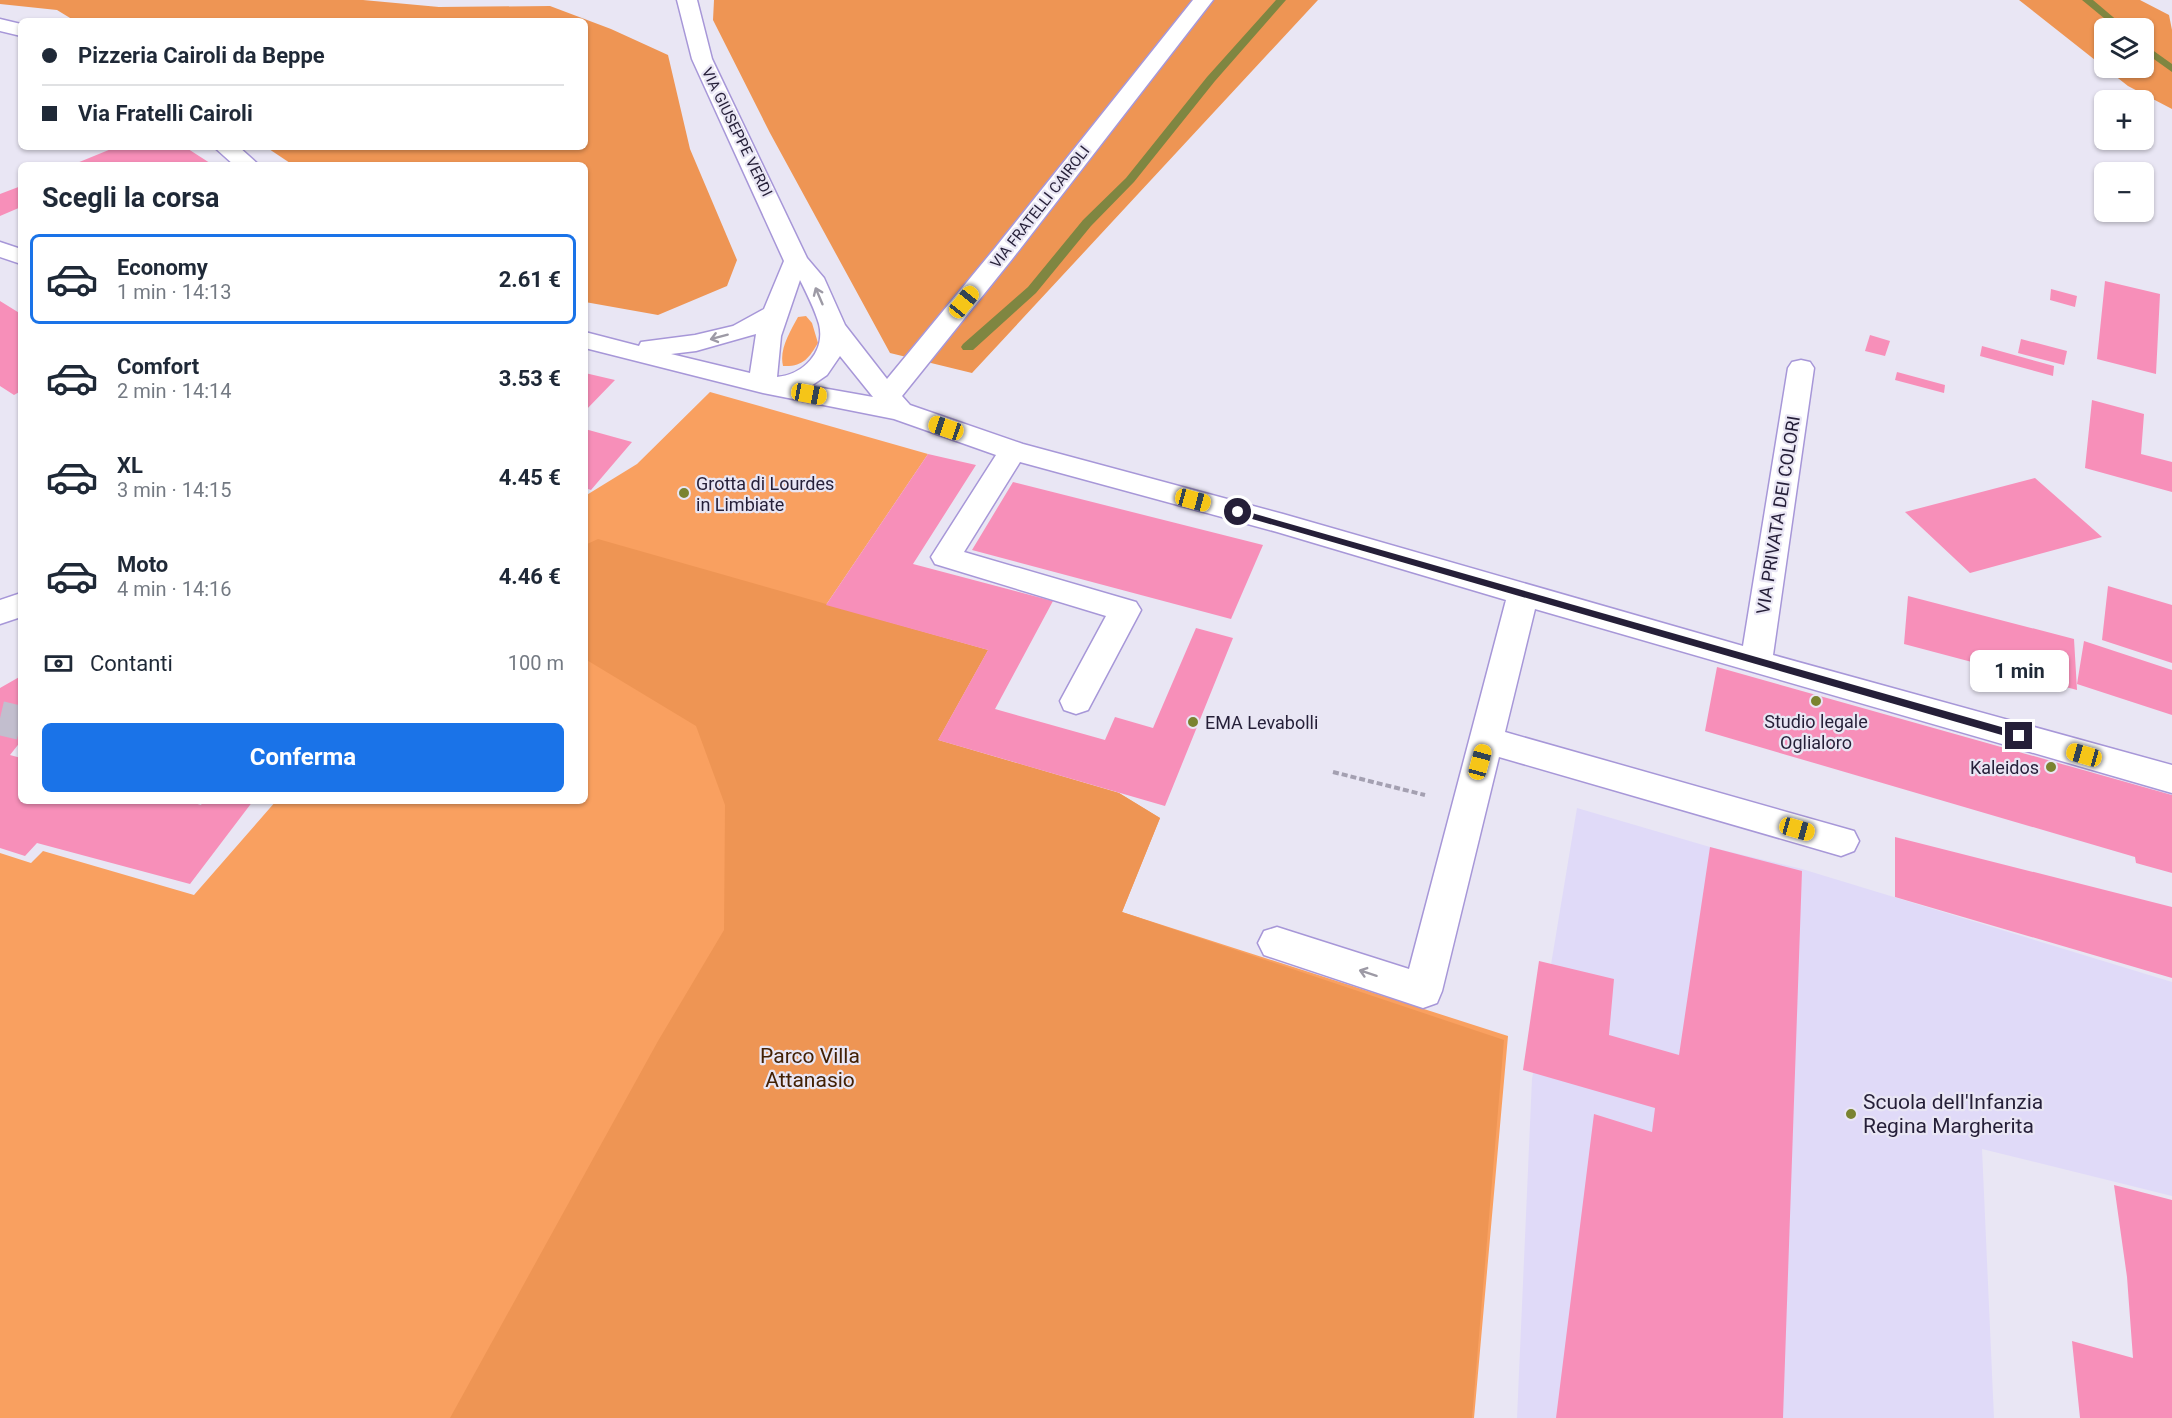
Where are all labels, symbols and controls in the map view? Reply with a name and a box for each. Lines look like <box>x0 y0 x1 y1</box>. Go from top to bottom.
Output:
map controls <box>2094 18 2154 222</box>
button: layers <box>2094 18 2154 78</box>
text: Pizzeria Cairoli da Beppe <box>78 43 325 68</box>
street label: VIA GIUSEPPE VERDI <box>698 65 776 199</box>
button: + <box>2094 90 2154 150</box>
text: Via Fratelli Cairoli <box>78 101 253 126</box>
street label: VIA FRATELLI CAIROLI <box>987 142 1093 272</box>
button: − <box>2094 162 2154 222</box>
text: Scegli la corsa <box>42 182 220 214</box>
icon: car <box>45 252 99 306</box>
text: Economy <box>117 255 208 280</box>
text: 2.61 € <box>499 267 561 292</box>
text: 1 min · 14:13 <box>117 280 232 304</box>
car <box>946 282 982 322</box>
one-way arrow <box>813 287 825 305</box>
one-way arrow <box>709 332 728 343</box>
icon: car <box>45 351 99 405</box>
text: Comfort <box>117 354 199 379</box>
text: 3.53 € <box>499 366 561 391</box>
text: 2 min · 14:14 <box>117 379 232 403</box>
car <box>790 382 828 406</box>
car <box>926 414 966 442</box>
street label: VIA PRIVATA DEI COLORI <box>1752 414 1804 616</box>
icon: car <box>45 450 99 504</box>
text: XL <box>117 453 143 478</box>
text: 4.45 € <box>499 465 561 490</box>
place label: Grotta di Lourdes in Limbiate <box>696 473 834 515</box>
text: 3 min · 14:15 <box>117 478 232 502</box>
marker: Grotta di Lourdes in Limbiate <box>677 486 691 500</box>
car <box>1173 487 1213 513</box>
route start <box>1224 498 1251 525</box>
icon: car <box>45 549 99 603</box>
text: Moto <box>117 552 168 577</box>
text: 4.46 € <box>499 564 561 589</box>
text: 4 min · 14:16 <box>117 577 232 601</box>
icon: cash <box>42 647 75 680</box>
callout: 1 min <box>1970 649 2068 691</box>
text: Contanti <box>90 651 173 676</box>
text: 100 m <box>508 651 564 675</box>
text: 1 min <box>1994 659 2045 683</box>
marker: Studio legale Oglialoro <box>1809 694 1823 708</box>
place label: Studio legale Oglialoro <box>1764 711 1868 753</box>
place label: EMA Levabolli <box>1205 712 1318 733</box>
marker: EMA Levabolli <box>1186 715 1200 729</box>
route end <box>2005 722 2032 749</box>
button: Conferma <box>42 723 564 792</box>
car <box>2064 741 2104 769</box>
car <box>1467 742 1493 782</box>
place label: Kaleidos <box>1970 757 2039 778</box>
marker: Kaleidos <box>2044 760 2058 774</box>
car <box>1777 815 1817 843</box>
one-way arrow <box>1359 967 1378 978</box>
park label: Parco Villa Attanasio <box>760 1044 860 1092</box>
place label: Scuola dell'Infanzia Regina Margherita <box>1863 1090 2043 1138</box>
marker: Scuola dell'Infanzia Regina Margherita <box>1844 1107 1858 1121</box>

